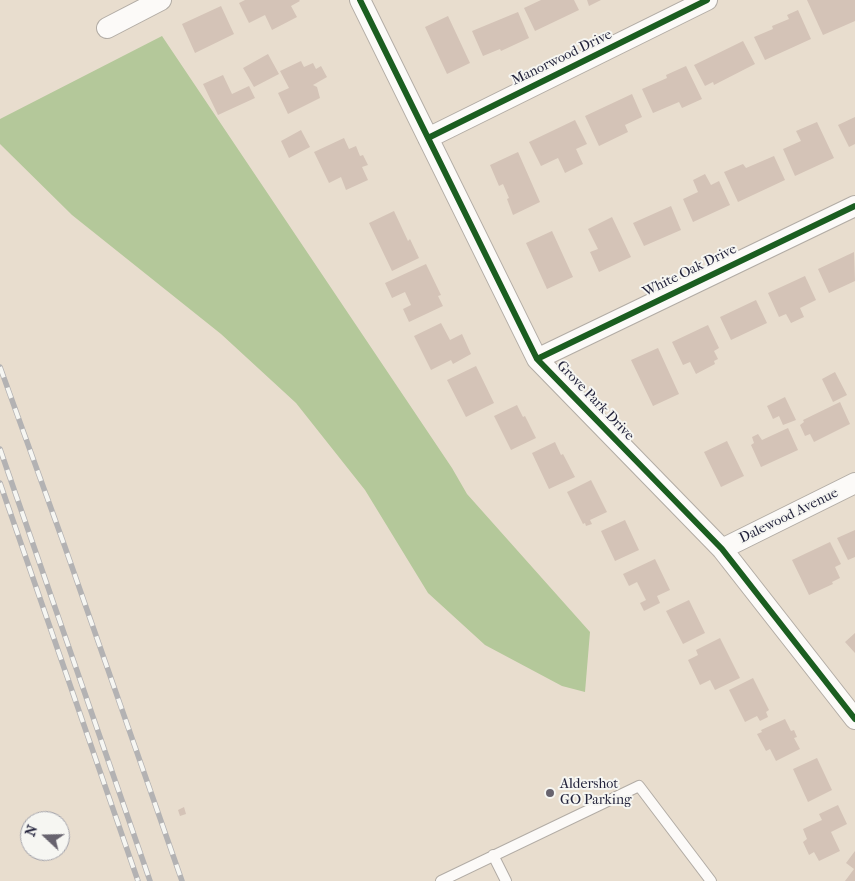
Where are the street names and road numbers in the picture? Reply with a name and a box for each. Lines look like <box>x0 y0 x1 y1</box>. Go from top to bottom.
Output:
street label: Manorwood Drive <box>509 26 615 90</box>
street label: White Oak Drive <box>640 241 740 301</box>
street label: Grove Park Drive <box>553 358 637 444</box>
street label: Dalewood Avenue <box>737 485 841 547</box>

